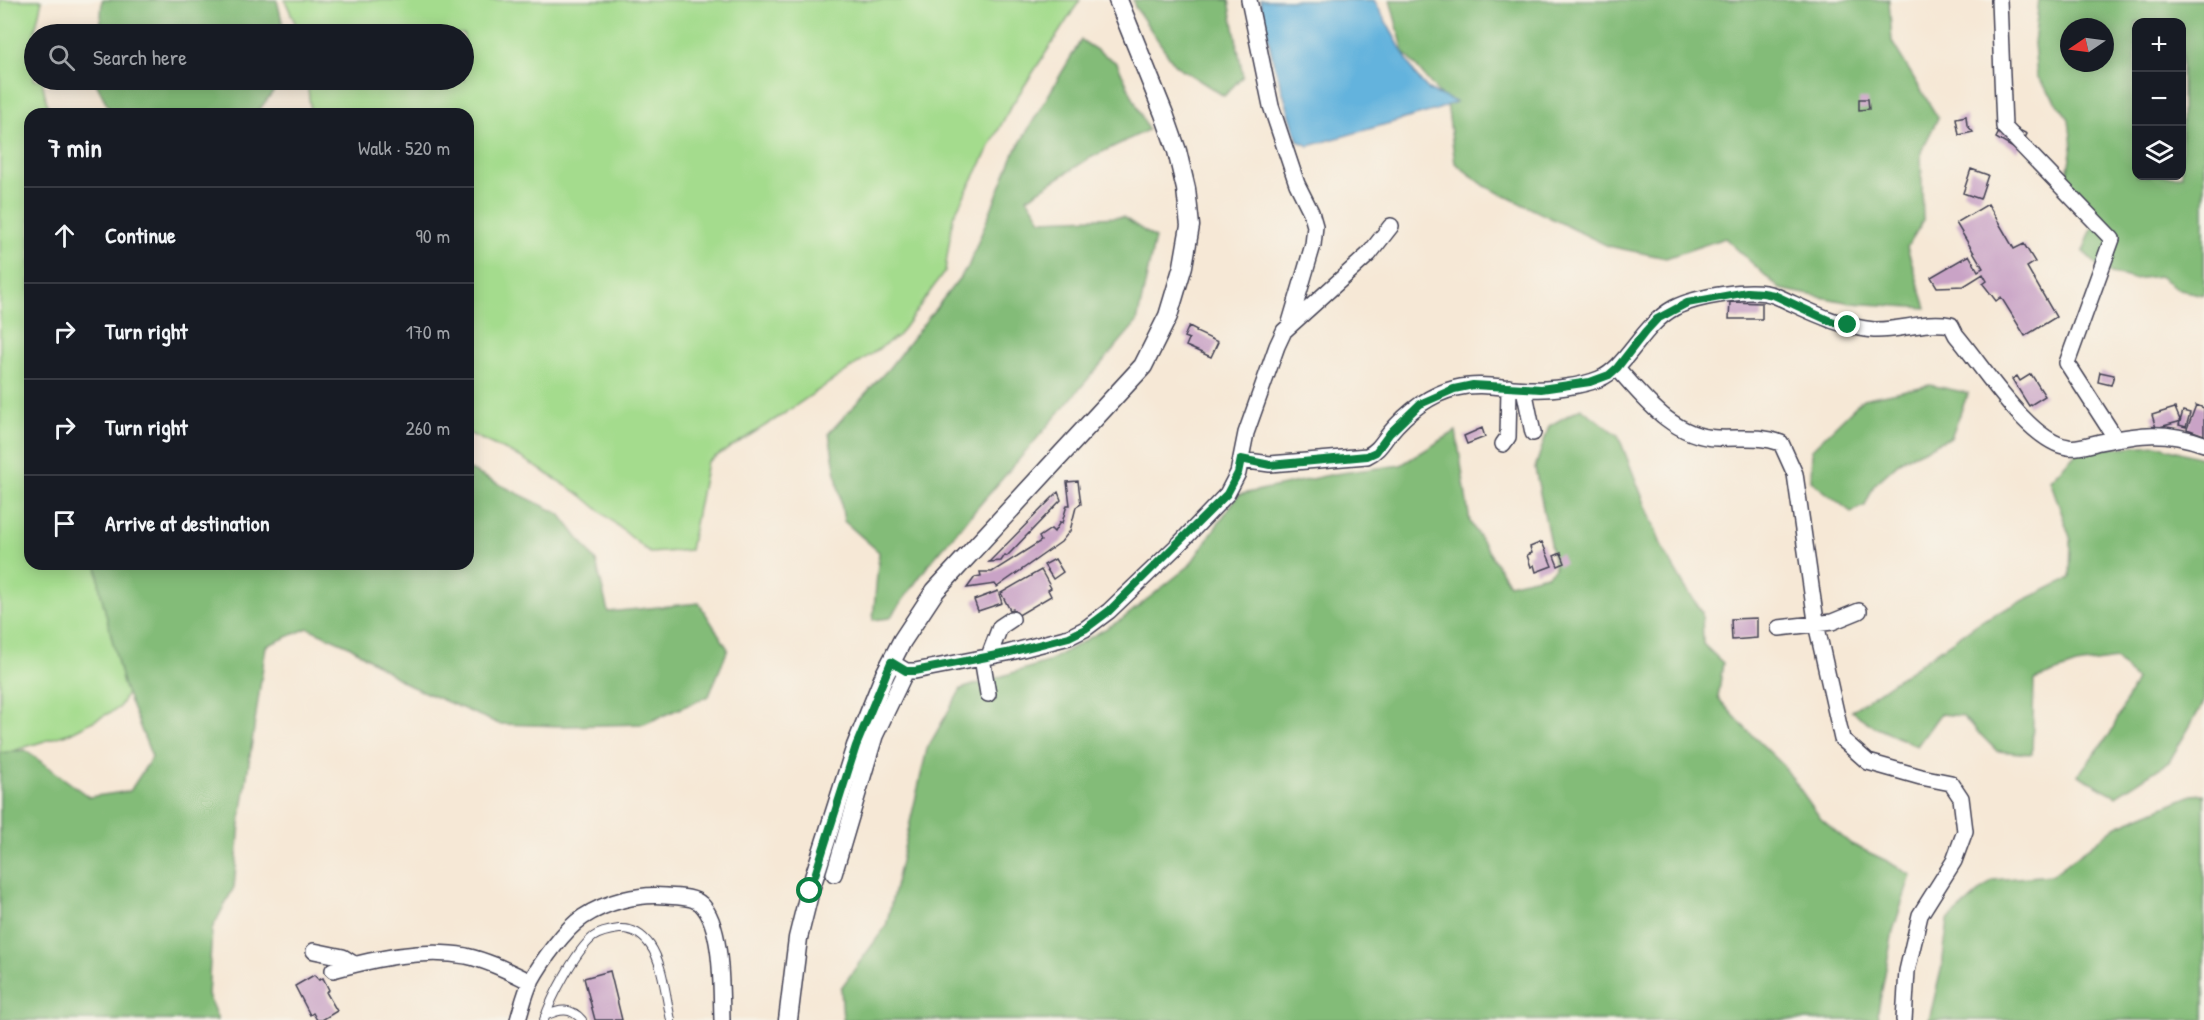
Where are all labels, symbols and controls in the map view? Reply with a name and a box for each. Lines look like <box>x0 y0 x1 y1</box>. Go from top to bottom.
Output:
north arrow <box>2060 18 2114 72</box>
map controls <box>2132 18 2186 180</box>
button: + <box>2132 18 2186 72</box>
search box <box>24 24 474 90</box>
icon: search <box>45 41 78 74</box>
text: Search here <box>93 42 187 72</box>
button: − <box>2132 72 2186 126</box>
button: layers <box>2132 126 2186 180</box>
text: 7 min <box>48 130 102 165</box>
text: Walk · 520 m <box>358 134 450 161</box>
icon: ahead <box>48 219 81 252</box>
text: Continue <box>105 220 176 250</box>
text: 90 m <box>416 222 450 249</box>
route end <box>1834 311 1860 337</box>
icon: right <box>48 315 81 348</box>
text: Turn right <box>105 316 188 346</box>
text: 170 m <box>406 318 450 345</box>
icon: right <box>48 411 81 444</box>
text: Turn right <box>105 412 188 442</box>
text: 260 m <box>406 414 450 441</box>
icon: arrive <box>48 507 81 540</box>
text: Arrive at destination <box>105 508 270 538</box>
route start <box>796 877 822 903</box>

